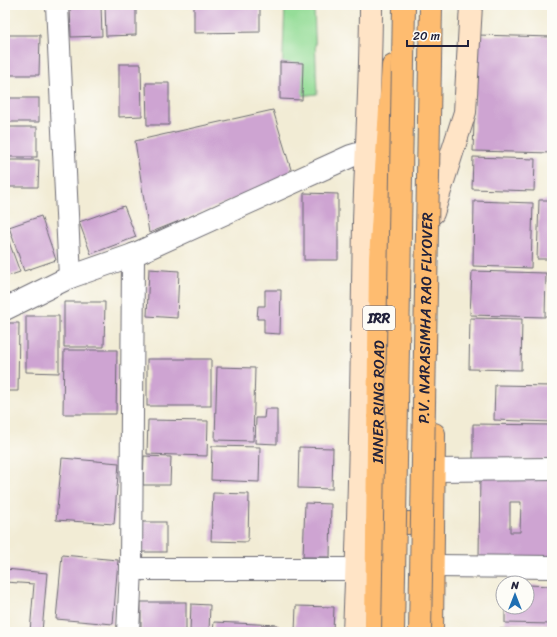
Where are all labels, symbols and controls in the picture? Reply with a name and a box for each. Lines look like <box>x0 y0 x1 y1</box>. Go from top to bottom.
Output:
scale bar <box>407 22 468 48</box>
text: 20 m <box>413 25 440 47</box>
street label: P.V. NARASIMHA RAO FLYOVER <box>411 212 440 424</box>
road number: IRR <box>363 306 395 330</box>
street label: INNER RING ROAD <box>365 340 392 465</box>
north arrow <box>495 575 535 615</box>
text: N <box>510 576 519 595</box>

